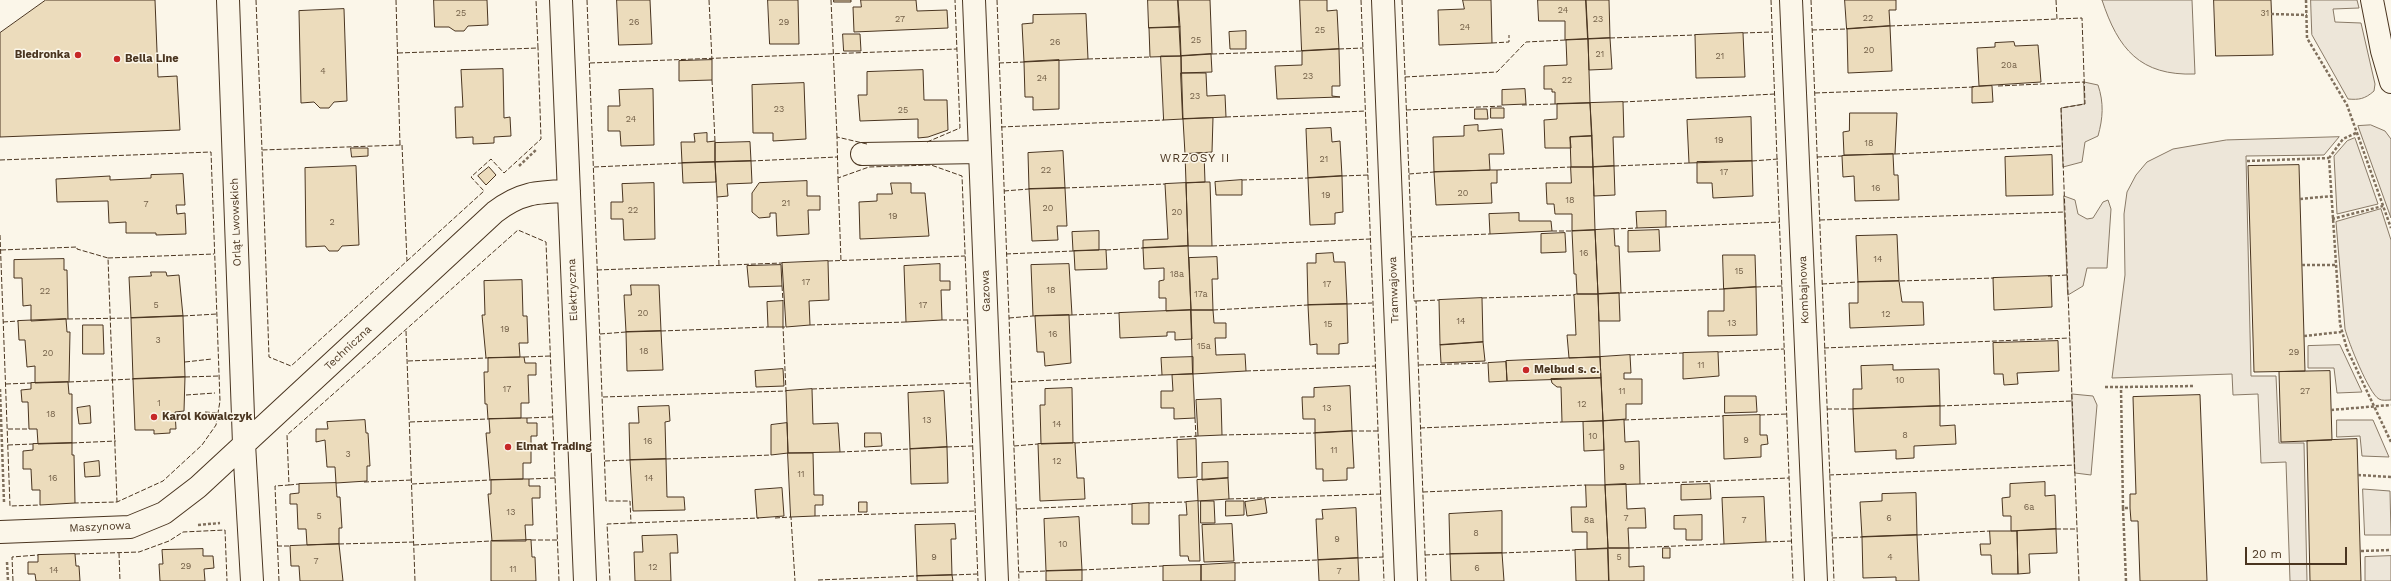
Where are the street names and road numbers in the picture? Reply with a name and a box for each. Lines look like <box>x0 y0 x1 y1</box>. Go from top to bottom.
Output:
street label: Orląt Lwowskich <box>228 177 244 267</box>
street label: Tramwajowa <box>1386 256 1402 324</box>
street label: Kombajnowa <box>1796 256 1812 324</box>
street label: Elektryczna <box>565 258 581 322</box>
street label: Gazowa <box>979 270 993 312</box>
street label: Techniczna <box>322 323 374 373</box>
street label: Maszynowa <box>69 519 131 535</box>

